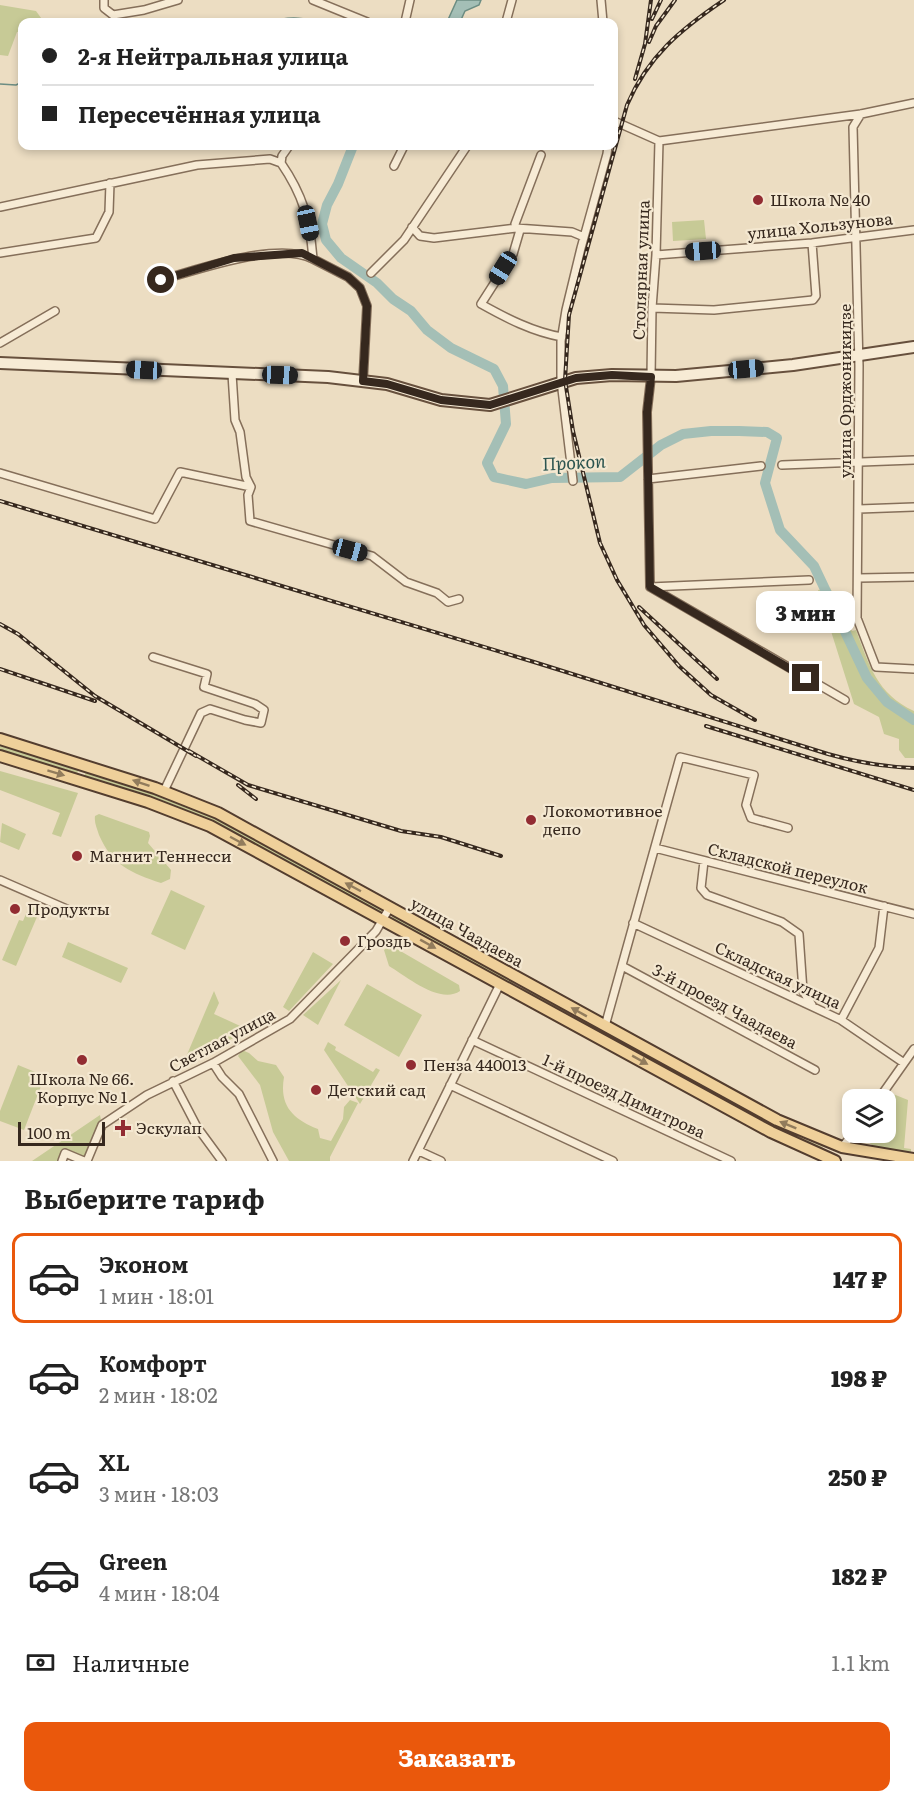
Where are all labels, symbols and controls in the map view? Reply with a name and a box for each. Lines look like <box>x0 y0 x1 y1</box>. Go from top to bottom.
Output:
text: 2-я Нейтральная улица <box>78 39 348 72</box>
text: Пересечённая улица <box>78 97 320 130</box>
place label: Школа № 40 <box>770 187 870 211</box>
marker: Школа № 40 <box>751 193 765 207</box>
street label: Столярная улица <box>626 199 654 340</box>
car <box>295 204 321 242</box>
street label: улица Хользунова <box>746 205 894 245</box>
car <box>684 241 722 261</box>
car <box>486 248 520 288</box>
route start <box>147 266 174 293</box>
street label: улица Орджоникидзе <box>832 304 856 478</box>
car <box>727 358 765 380</box>
car <box>126 360 162 380</box>
car <box>262 365 298 385</box>
water label: Прокоп <box>541 446 607 477</box>
car <box>330 537 370 563</box>
callout: 3 мин <box>756 591 856 633</box>
text: 3 мин <box>775 597 836 627</box>
route end <box>792 664 819 691</box>
one-way arrow <box>47 769 65 778</box>
one-way arrow <box>132 778 150 787</box>
place label: Локомотивное депо <box>543 798 663 840</box>
marker: Локомотивное депо <box>524 813 538 827</box>
one-way arrow <box>230 836 247 846</box>
street label: Складской переулок <box>706 836 871 899</box>
place label: Магнит Теннесси <box>89 843 232 867</box>
marker: Магнит Теннесси <box>70 849 84 863</box>
one-way arrow <box>345 882 362 892</box>
street label: улица Чаадаева <box>407 890 529 972</box>
place label: Продукты <box>27 896 110 920</box>
marker: Продукты <box>8 902 22 916</box>
place label: Гроздь <box>357 928 412 952</box>
marker: Гроздь <box>338 934 352 948</box>
street label: Складская улица <box>711 934 846 1014</box>
one-way arrow <box>420 939 437 949</box>
street label: 3-й проезд Чаадаева <box>649 957 803 1054</box>
street label: Светлая улица <box>164 1001 279 1077</box>
one-way arrow <box>571 1007 588 1017</box>
street label: 1-й проезд Димитрова <box>539 1047 710 1144</box>
place label: Пенза 440013 <box>423 1052 527 1076</box>
marker: Школа № 66. Корпус № 1 <box>75 1053 89 1067</box>
one-way arrow <box>632 1055 649 1065</box>
marker: Пенза 440013 <box>404 1058 418 1072</box>
place label: Школа № 66. Корпус № 1 <box>30 1066 134 1108</box>
place label: Детский сад <box>328 1077 426 1101</box>
marker: Детский сад <box>309 1083 323 1097</box>
map controls <box>842 1089 896 1143</box>
button: layers <box>842 1089 896 1143</box>
place label: Эскулап <box>136 1115 202 1139</box>
scale bar <box>18 1119 105 1146</box>
marker: Эскулап <box>114 1119 132 1137</box>
text: 100 m <box>27 1120 71 1144</box>
one-way arrow <box>778 1120 796 1130</box>
text: Выберите тариф <box>24 1177 265 1217</box>
text: Эконом <box>99 1247 188 1280</box>
icon: car <box>27 1251 81 1305</box>
text: 147 ₽ <box>833 1262 887 1295</box>
text: 1 мин · 18:01 <box>99 1280 214 1310</box>
text: Комфорт <box>99 1346 207 1379</box>
icon: car <box>27 1350 81 1404</box>
text: 198 ₽ <box>831 1361 887 1394</box>
text: 2 мин · 18:02 <box>99 1379 218 1409</box>
text: XL <box>99 1445 130 1478</box>
icon: car <box>27 1449 81 1503</box>
text: 250 ₽ <box>828 1460 887 1493</box>
text: 3 мин · 18:03 <box>99 1478 219 1508</box>
text: Green <box>99 1544 168 1577</box>
icon: car <box>27 1548 81 1602</box>
text: 182 ₽ <box>832 1559 887 1592</box>
text: 4 мин · 18:04 <box>99 1577 220 1607</box>
icon: cash <box>24 1646 57 1679</box>
text: Наличные <box>72 1646 190 1679</box>
text: 1.1 km <box>832 1647 890 1677</box>
button: Заказать <box>24 1722 890 1791</box>

